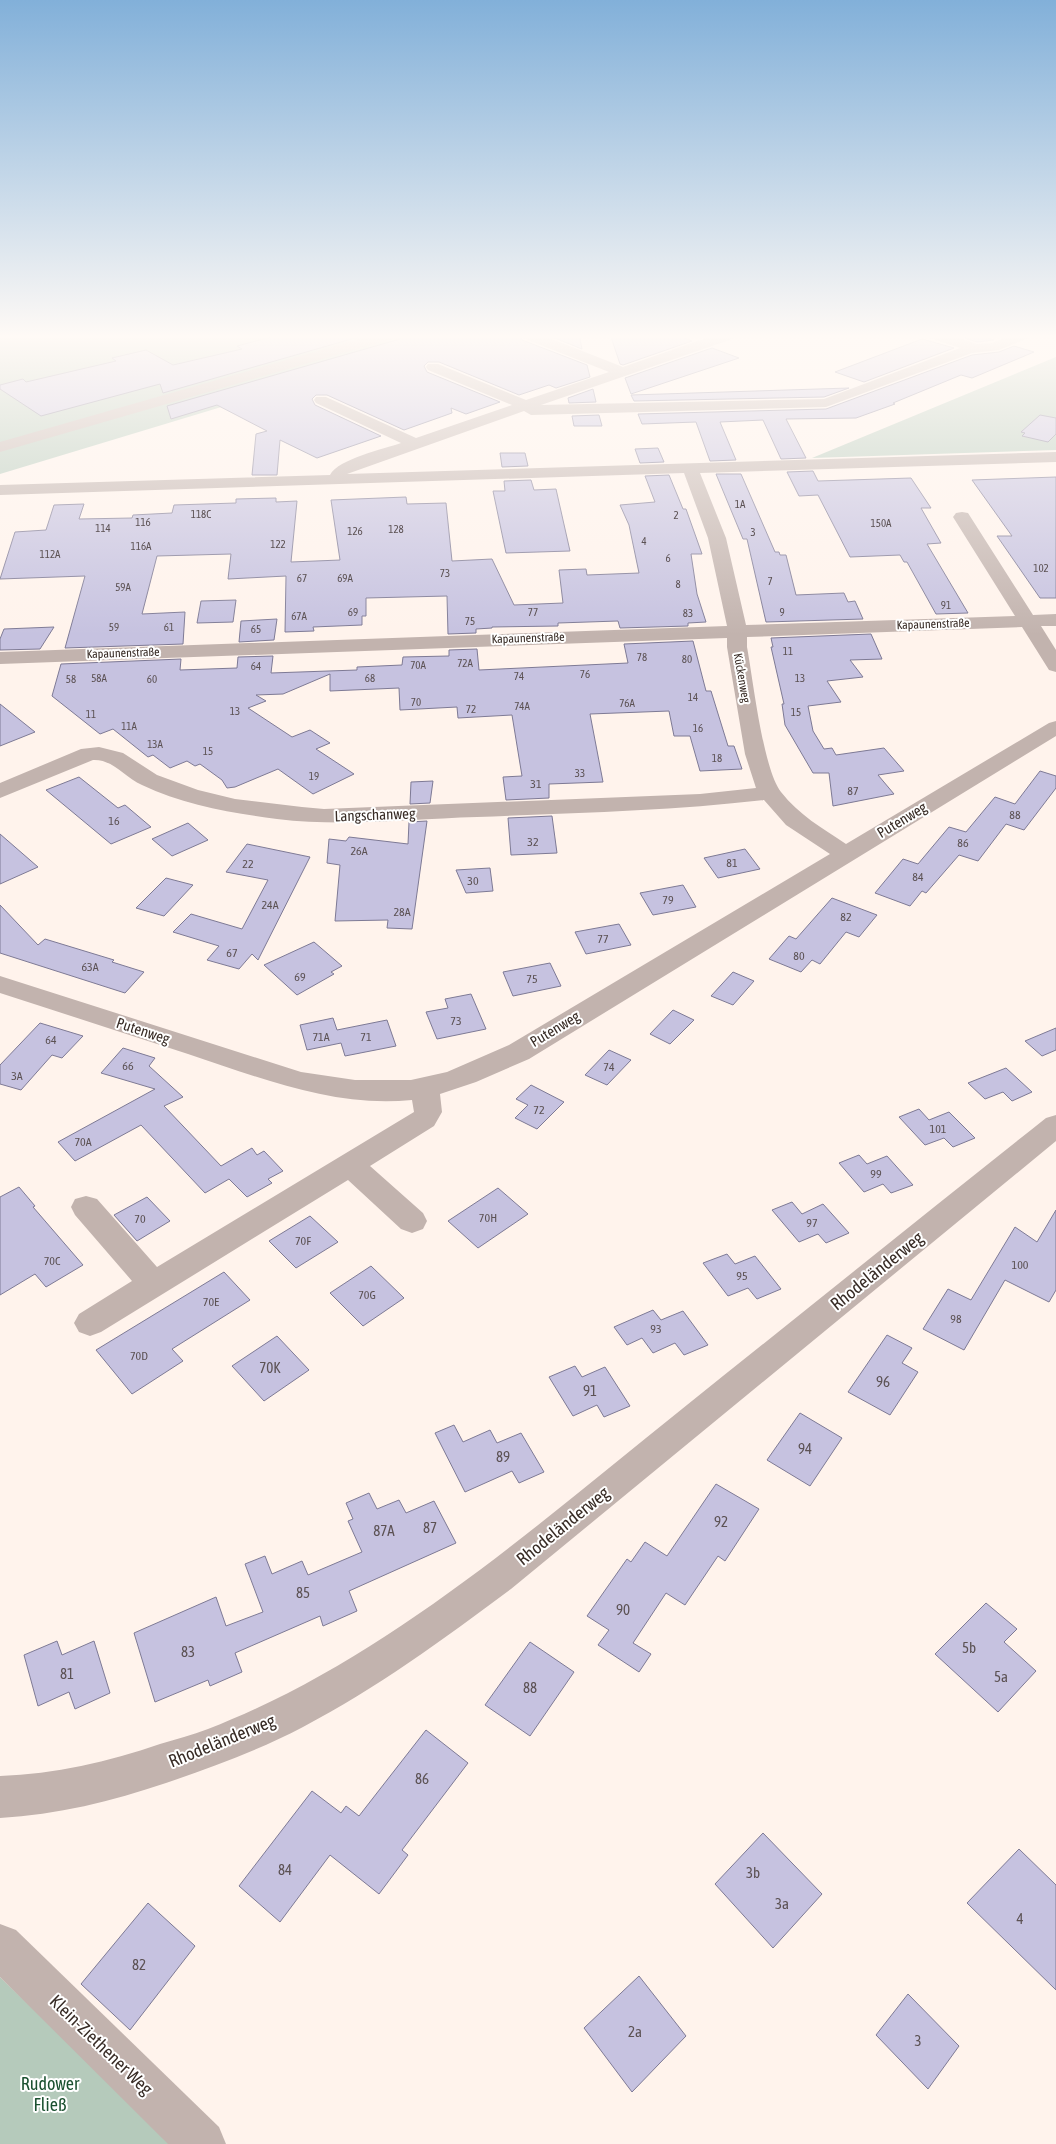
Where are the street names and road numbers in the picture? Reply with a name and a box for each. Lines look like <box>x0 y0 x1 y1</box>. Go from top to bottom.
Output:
street label: Kapaunenstraße <box>896 616 970 632</box>
street label: Kapaunenstraße <box>491 630 565 646</box>
street label: Kapaunenstraße <box>86 645 160 661</box>
street label: Kückenweg <box>731 652 753 705</box>
street label: Putenweg <box>874 798 930 841</box>
street label: Langschanweg <box>334 805 416 824</box>
street label: Putenweg <box>527 1007 583 1050</box>
street label: Putenweg <box>114 1014 172 1047</box>
street label: Rhodeländerweg <box>826 1227 927 1314</box>
street label: Rhodeländerweg <box>512 1482 613 1569</box>
street label: Rhodeländerweg <box>165 1709 278 1771</box>
street label: Klein-Ziethener Weg <box>46 1990 157 2099</box>

